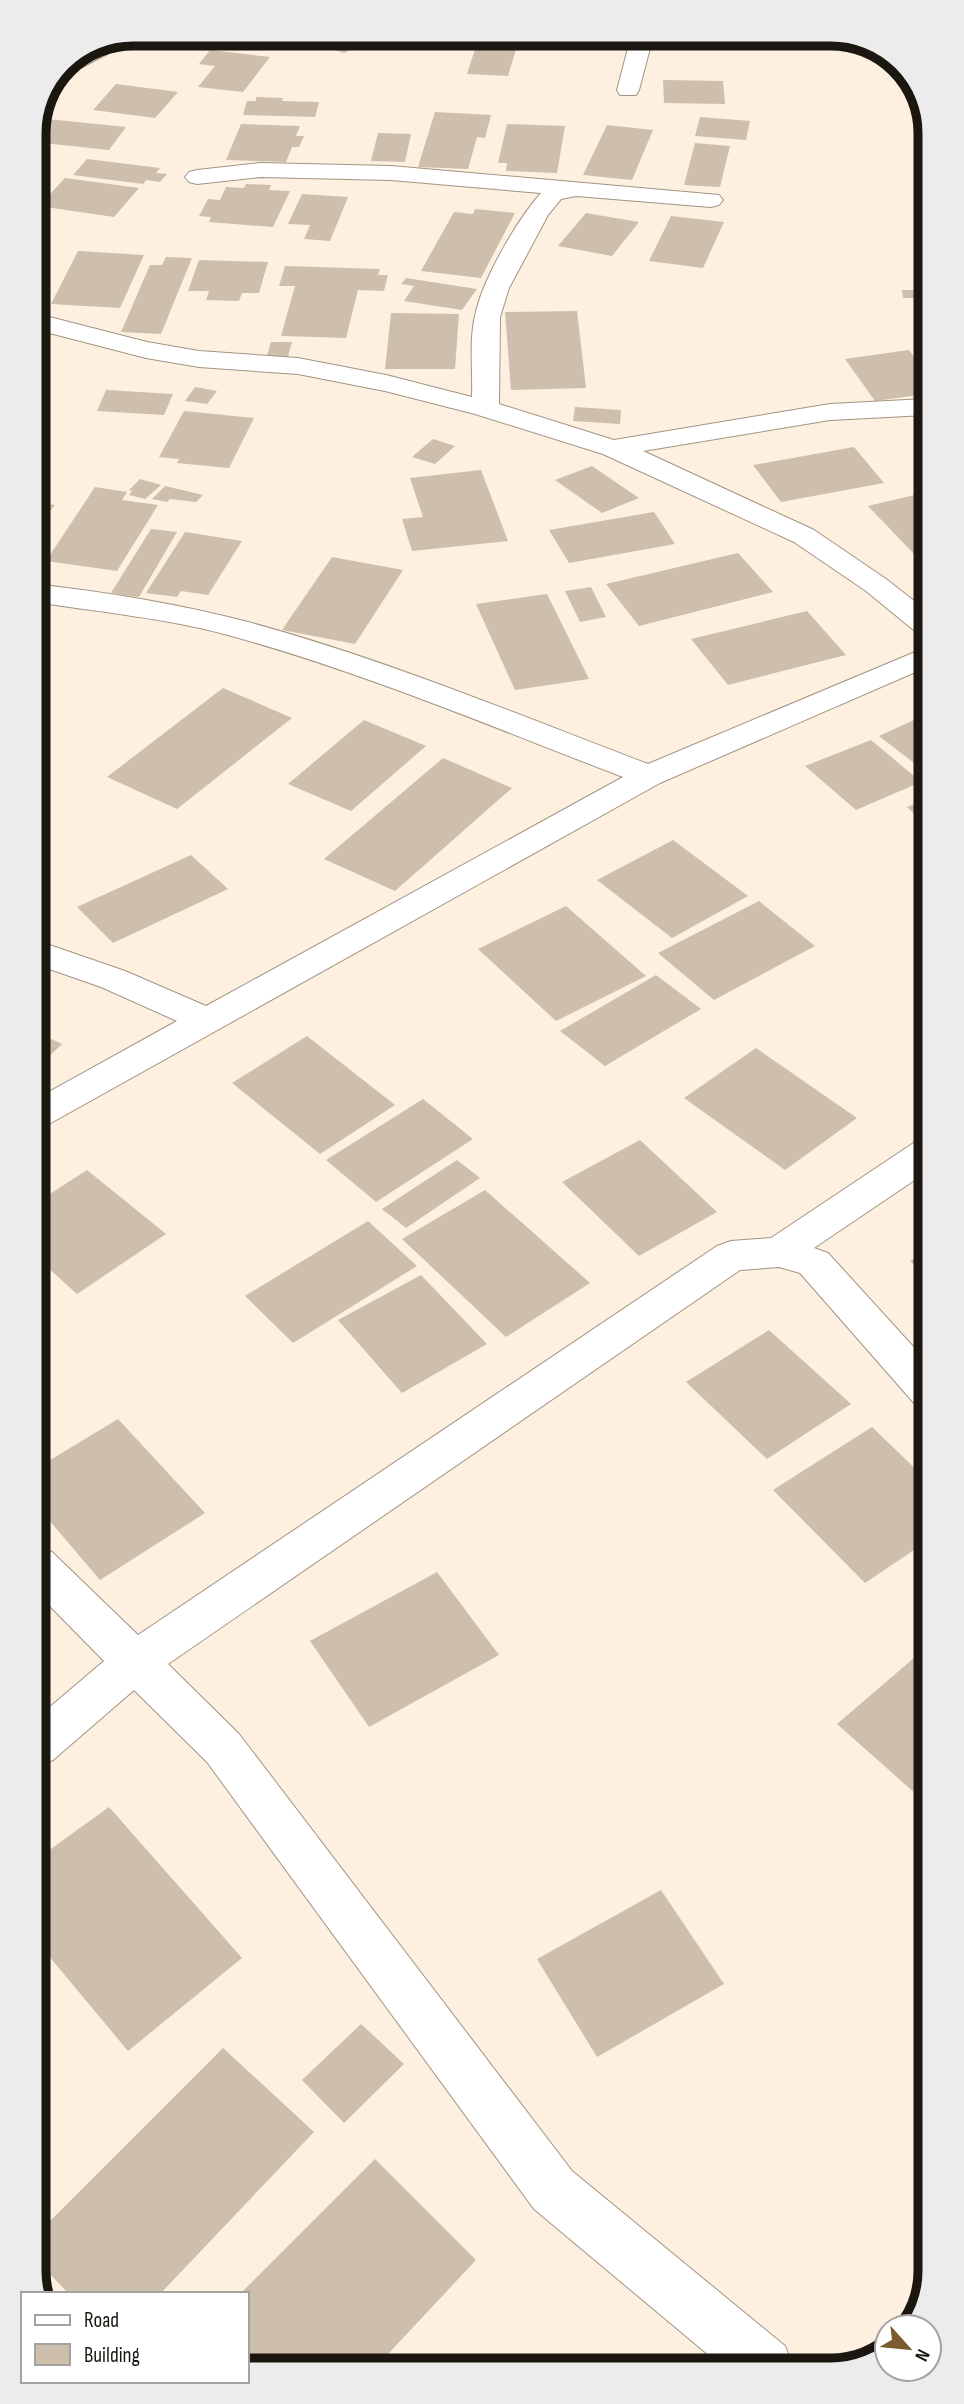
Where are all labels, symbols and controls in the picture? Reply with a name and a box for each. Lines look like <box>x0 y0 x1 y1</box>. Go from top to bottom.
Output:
legend <box>21 2292 248 2383</box>
text: Road <box>84 2308 119 2333</box>
north arrow <box>873 2313 943 2383</box>
text: Building <box>84 2343 140 2368</box>
text: N <box>909 2345 934 2365</box>

